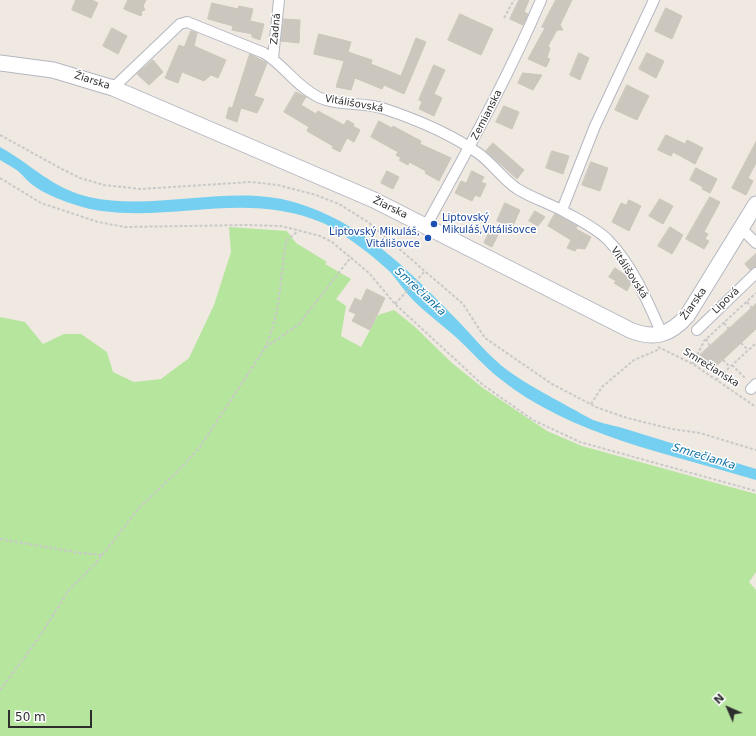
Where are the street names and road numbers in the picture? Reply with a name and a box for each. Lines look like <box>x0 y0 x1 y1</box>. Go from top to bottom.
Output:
street label: Zadná <box>268 13 284 45</box>
street label: Žiarska <box>73 70 111 92</box>
street label: Zemianska <box>469 88 505 142</box>
street label: Vitálišovská <box>324 93 384 115</box>
street label: Žiarska <box>371 195 409 221</box>
street label: Vitálišovská <box>608 245 650 301</box>
street label: Žiarska <box>679 285 709 323</box>
street label: Lipová <box>710 285 742 317</box>
street label: Smrečianska <box>681 346 741 390</box>

